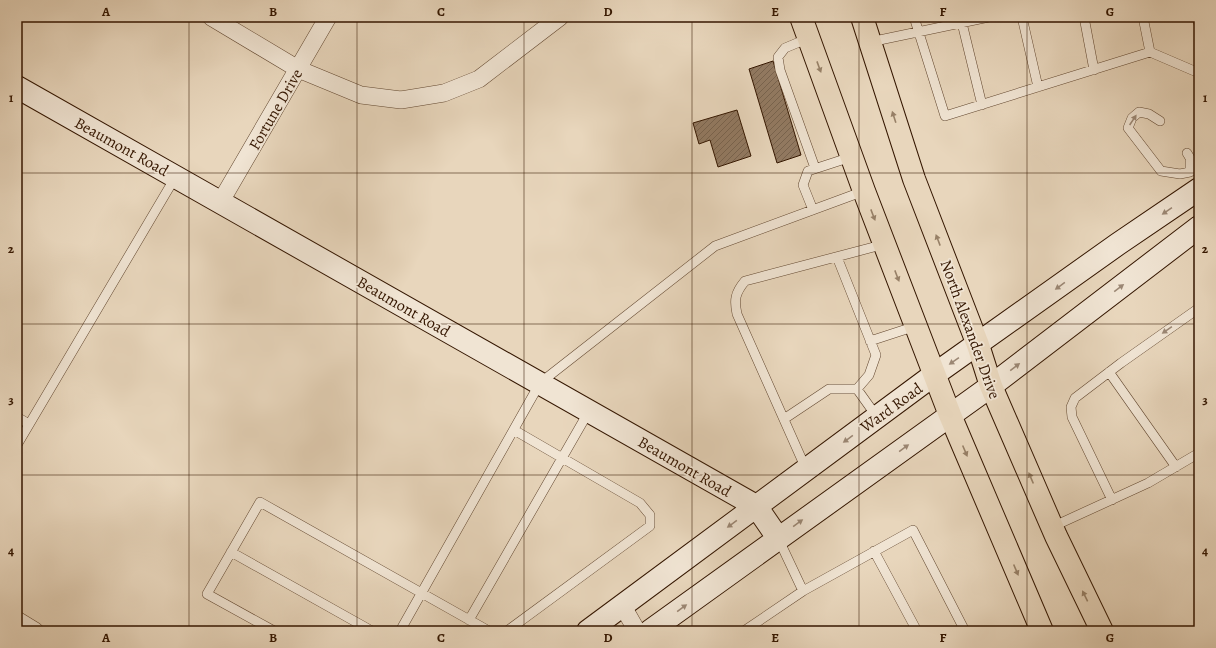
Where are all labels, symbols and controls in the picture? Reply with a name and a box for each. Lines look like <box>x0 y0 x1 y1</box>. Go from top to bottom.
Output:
text: A <box>101 3 111 20</box>
text: B <box>269 3 277 20</box>
text: C <box>437 3 445 20</box>
text: D <box>603 3 613 20</box>
text: E <box>771 3 779 20</box>
text: F <box>940 3 947 20</box>
text: G <box>1106 3 1114 20</box>
one-way arrow <box>816 61 822 73</box>
street label: Fortune Drive <box>244 65 308 154</box>
text: 1 <box>9 89 14 106</box>
text: 1 <box>1203 89 1208 106</box>
one-way arrow <box>891 111 897 123</box>
street label: Beaumont Road <box>70 112 173 182</box>
one-way arrow <box>1129 115 1137 125</box>
one-way arrow <box>1161 207 1172 215</box>
one-way arrow <box>871 210 877 222</box>
one-way arrow <box>934 233 940 245</box>
text: 2 <box>8 240 15 257</box>
text: 2 <box>1202 240 1209 257</box>
street label: North Alexander Drive <box>935 257 1005 402</box>
street label: Beaumont Road <box>353 271 455 343</box>
one-way arrow <box>895 271 901 283</box>
one-way arrow <box>1055 282 1066 290</box>
one-way arrow <box>1113 284 1124 292</box>
one-way arrow <box>1162 326 1172 334</box>
one-way arrow <box>949 357 960 365</box>
one-way arrow <box>1010 363 1021 372</box>
street label: Ward Road <box>855 377 928 438</box>
text: 3 <box>8 391 14 408</box>
text: 3 <box>1202 391 1208 408</box>
street label: Beaumont Road <box>634 431 736 503</box>
one-way arrow <box>842 435 853 443</box>
one-way arrow <box>899 444 909 452</box>
one-way arrow <box>962 445 968 456</box>
one-way arrow <box>1027 472 1034 484</box>
one-way arrow <box>793 519 804 527</box>
one-way arrow <box>726 520 737 528</box>
text: 4 <box>8 542 14 559</box>
text: 4 <box>1202 542 1208 559</box>
one-way arrow <box>1013 565 1019 576</box>
one-way arrow <box>1082 590 1088 602</box>
one-way arrow <box>676 604 687 612</box>
text: A <box>101 629 111 646</box>
text: B <box>269 629 277 646</box>
text: C <box>437 629 445 646</box>
text: D <box>603 629 613 646</box>
text: E <box>771 629 779 646</box>
text: F <box>940 629 947 646</box>
text: G <box>1106 629 1114 646</box>

